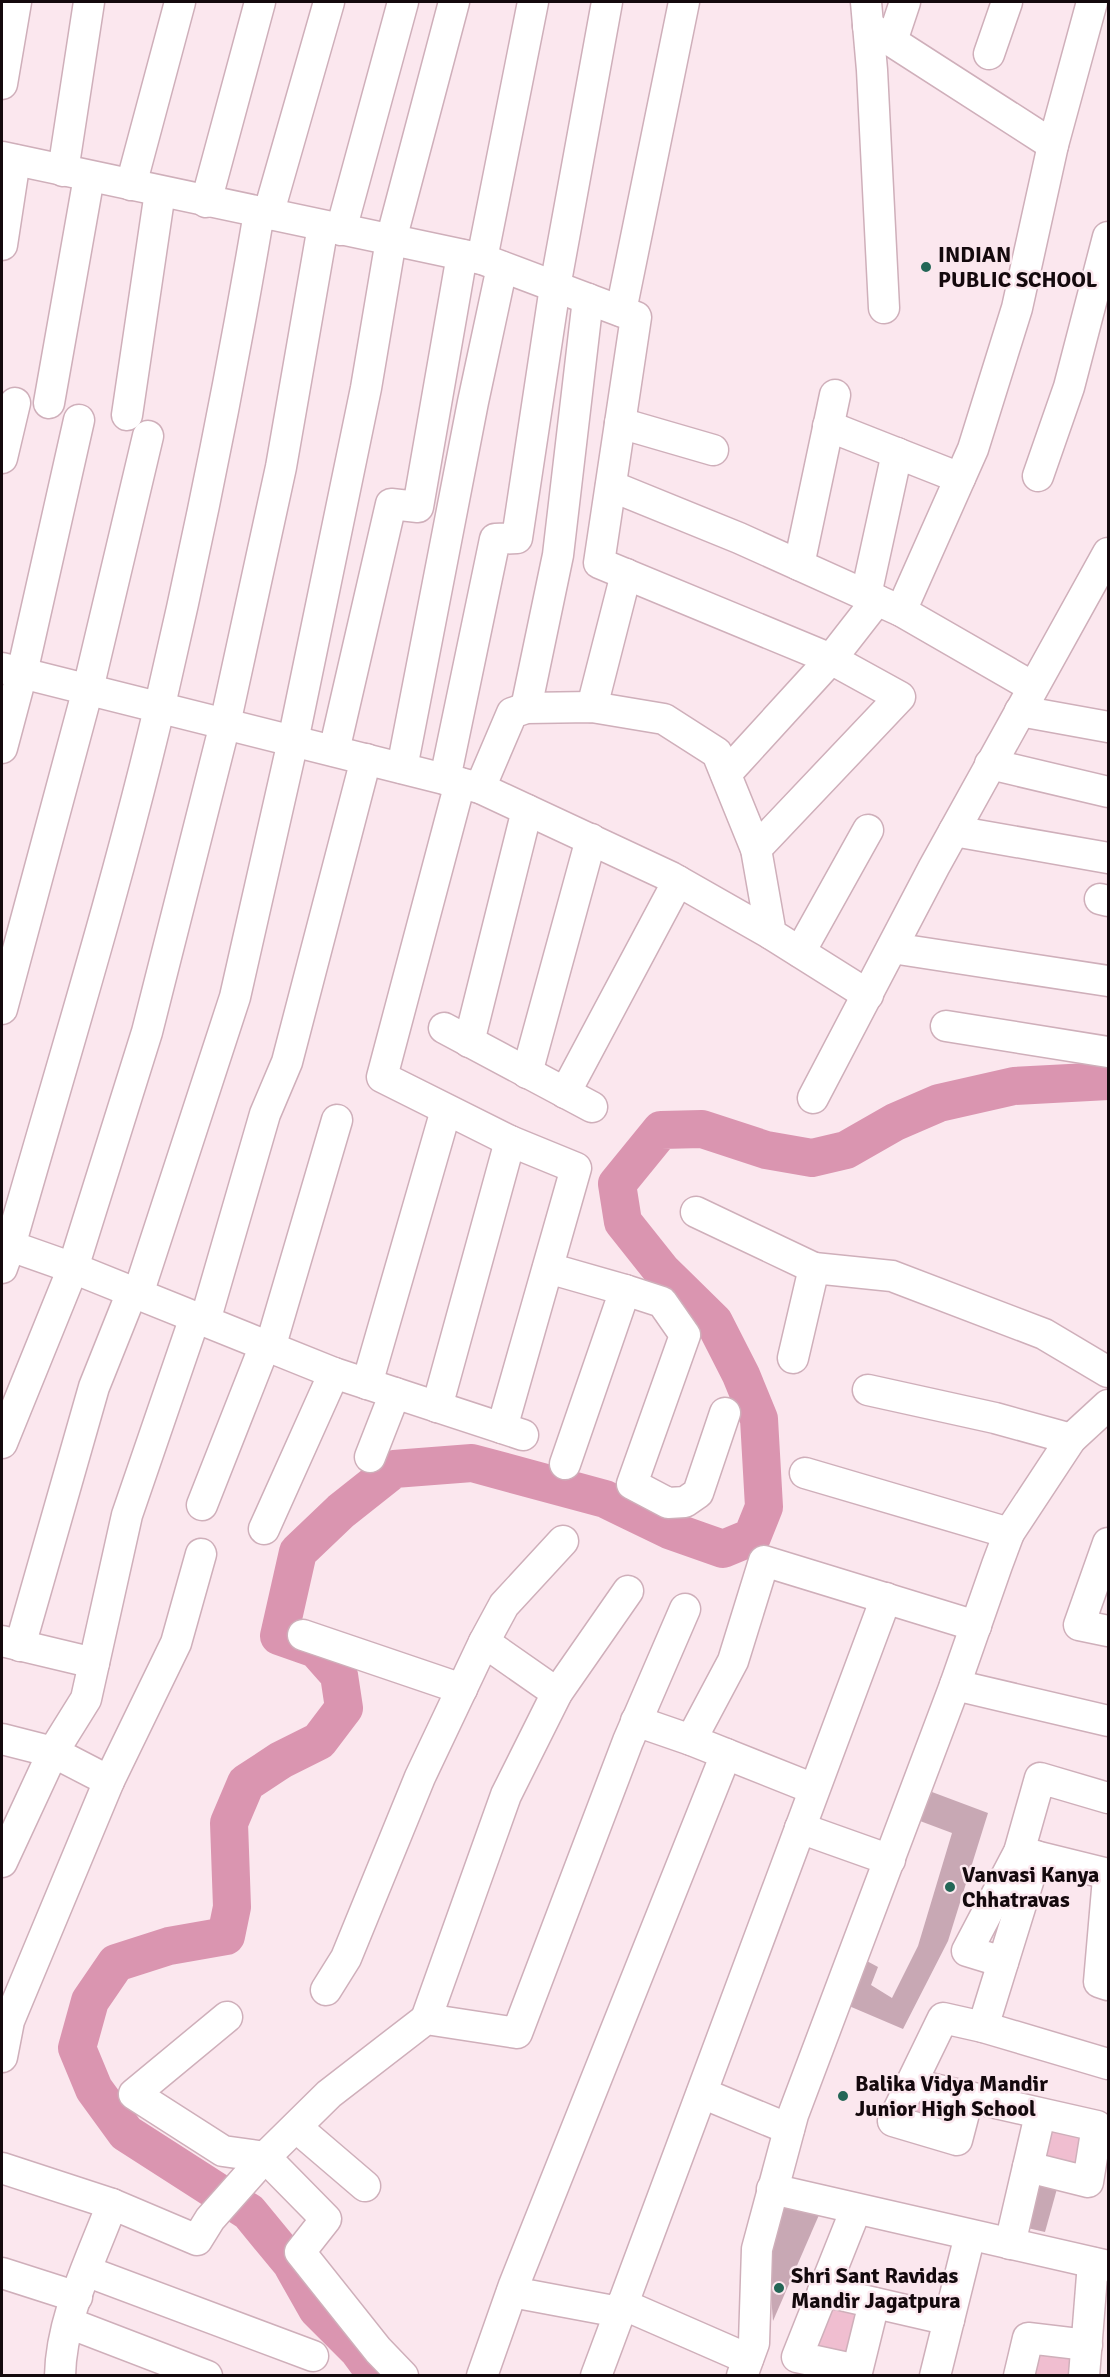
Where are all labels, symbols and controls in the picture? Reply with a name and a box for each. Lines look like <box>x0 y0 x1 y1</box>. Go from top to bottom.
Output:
place label: INDIAN PUBLIC SCHOOL <box>938 241 1098 293</box>
marker: INDIAN PUBLIC SCHOOL <box>919 260 933 274</box>
place label: Vanvasi Kanya Chhatravas <box>962 1861 1099 1913</box>
marker: Vanvasi Kanya Chhatravas <box>943 1880 957 1894</box>
place label: Balika Vidya Mandir Junior High School <box>855 2070 1048 2122</box>
marker: Balika Vidya Mandir Junior High School <box>836 2089 850 2103</box>
place label: Shri Sant Ravidas Mandir Jagatpura <box>791 2262 961 2314</box>
marker: Shri Sant Ravidas Mandir Jagatpura <box>772 2281 786 2295</box>

